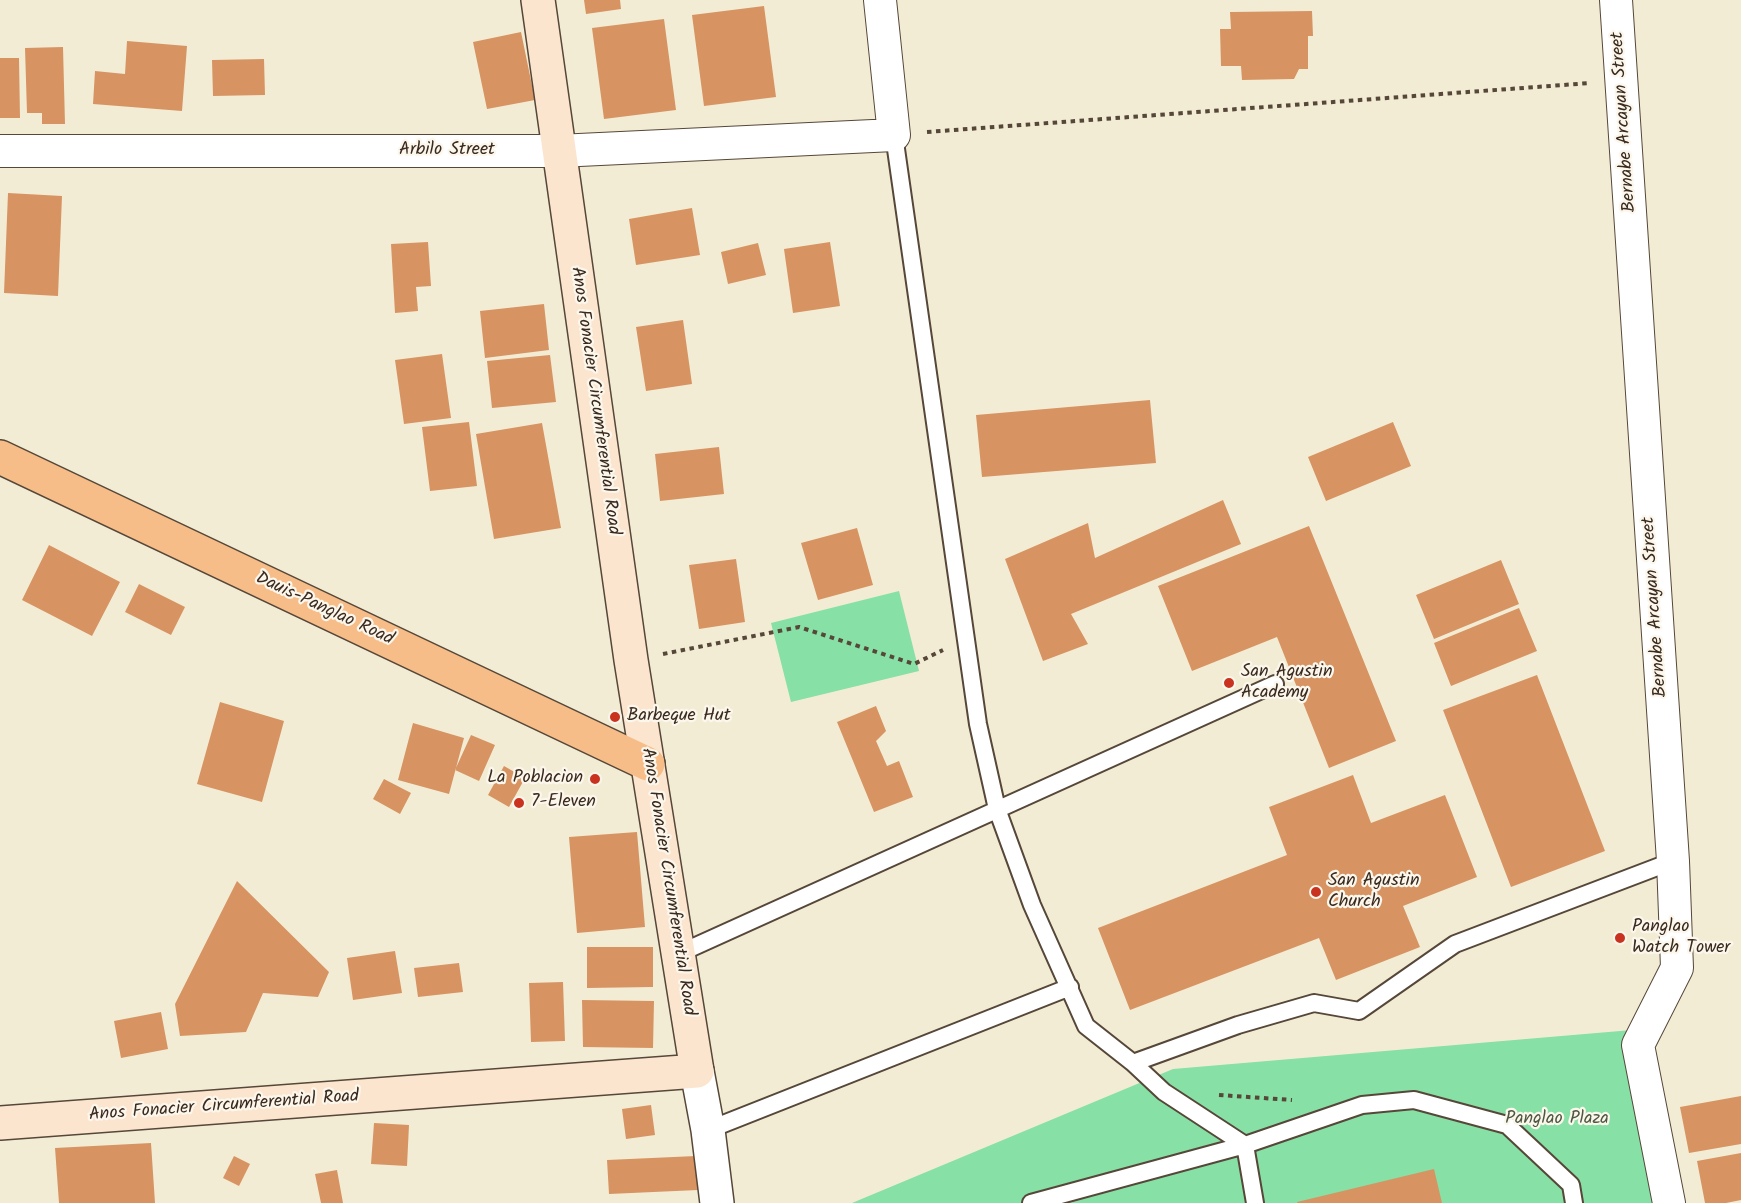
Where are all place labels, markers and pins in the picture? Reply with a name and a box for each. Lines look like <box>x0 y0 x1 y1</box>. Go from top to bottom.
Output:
place label: San Agustin Academy <box>1241 662 1332 704</box>
marker: San Agustin Academy <box>1222 676 1236 690</box>
place label: Barbeque Hut <box>627 706 731 728</box>
marker: Barbeque Hut <box>608 710 622 724</box>
place label: La Poblacion <box>487 768 583 790</box>
marker: La Poblacion <box>588 772 602 786</box>
place label: 7-Eleven <box>531 792 596 814</box>
marker: 7-Eleven <box>512 796 526 810</box>
place label: San Agustin Church <box>1328 871 1419 914</box>
marker: San Agustin Church <box>1309 885 1323 899</box>
place label: Panglao Watch Tower <box>1632 917 1730 960</box>
marker: Panglao Watch Tower <box>1613 931 1627 945</box>

